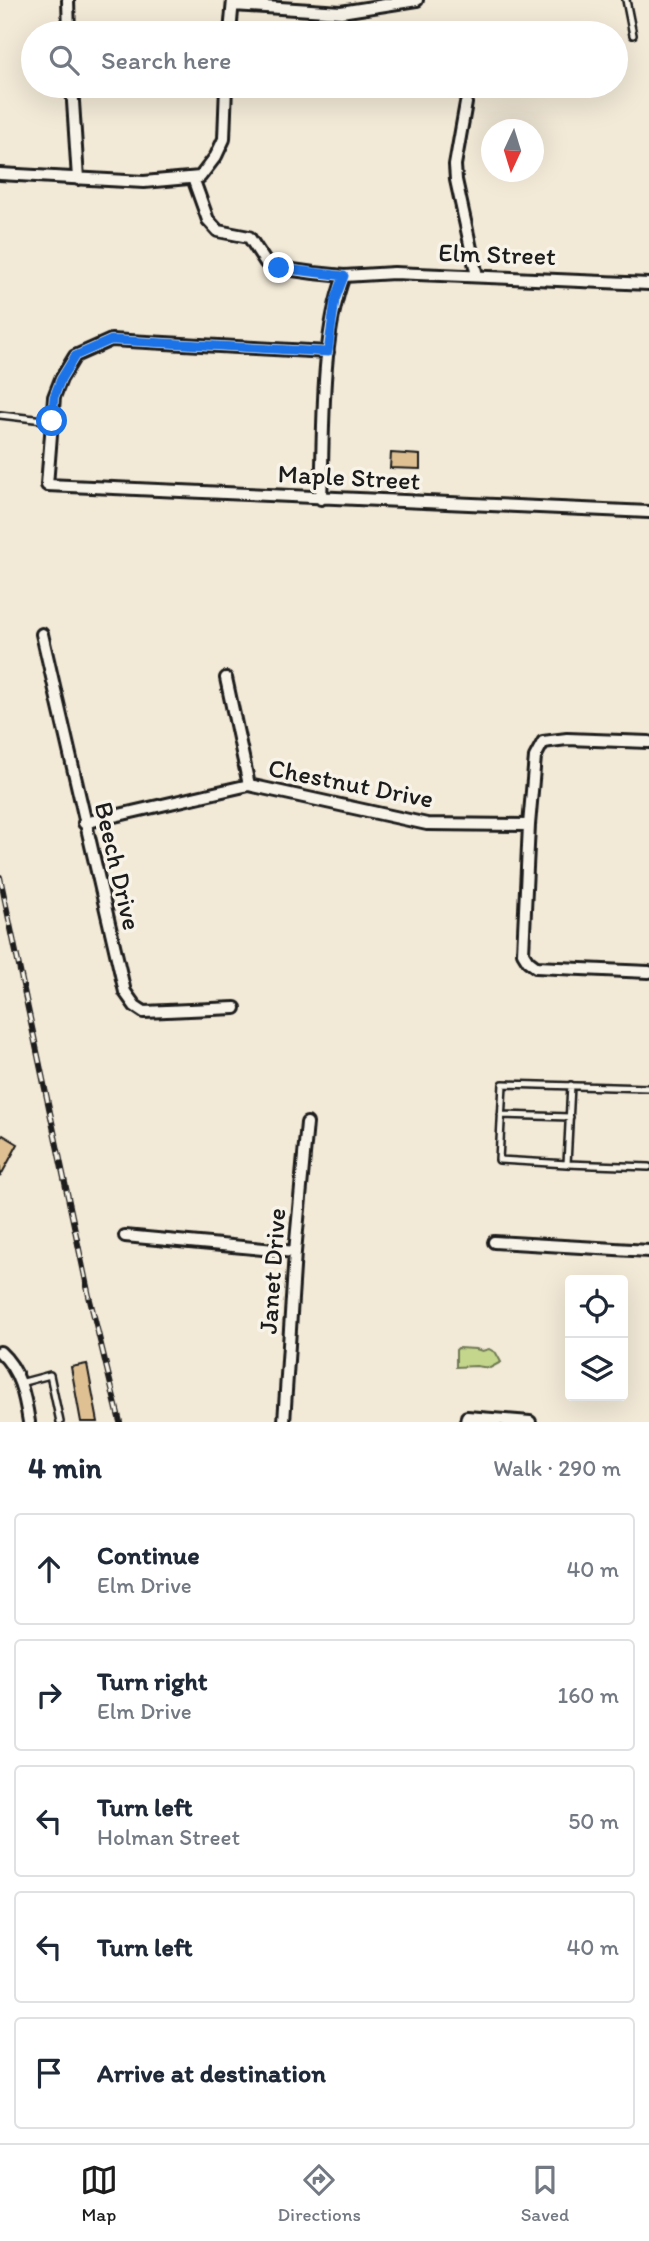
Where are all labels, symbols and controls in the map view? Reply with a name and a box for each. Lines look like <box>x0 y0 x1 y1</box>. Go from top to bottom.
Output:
search box <box>21 21 628 98</box>
icon: search <box>45 41 83 79</box>
text: Search here <box>101 44 231 76</box>
north arrow <box>481 119 544 182</box>
street label: Elm Street <box>438 236 557 272</box>
route end <box>263 252 294 283</box>
route start <box>36 405 67 436</box>
street label: Maple Street <box>277 457 421 497</box>
street label: Chestnut Drive <box>266 751 436 815</box>
street label: Beech Drive <box>88 799 148 933</box>
street label: Janet Drive <box>252 1207 292 1335</box>
map controls <box>565 1275 628 1401</box>
button: locate <box>565 1275 628 1338</box>
button: layers <box>565 1338 628 1401</box>
text: 4 min <box>28 1449 102 1486</box>
text: Walk · 290 m <box>493 1454 621 1482</box>
text: Continue <box>97 1539 200 1571</box>
icon: ahead <box>30 1550 68 1588</box>
text: 40 m <box>566 1555 619 1583</box>
text: Elm Drive <box>97 1571 192 1599</box>
text: Turn right <box>97 1665 208 1697</box>
icon: right <box>30 1676 68 1714</box>
text: 160 m <box>557 1681 619 1709</box>
text: Elm Drive <box>97 1697 192 1725</box>
text: Turn left <box>97 1791 193 1823</box>
icon: left <box>30 1802 68 1840</box>
text: 50 m <box>568 1807 619 1835</box>
text: Holman Street <box>97 1823 240 1851</box>
icon: left <box>30 1928 68 1966</box>
text: Turn left <box>97 1931 193 1963</box>
text: 40 m <box>566 1933 619 1961</box>
icon: arrive <box>30 2054 68 2092</box>
text: Arrive at destination <box>97 2057 326 2089</box>
tab: Map <box>80 2161 118 2226</box>
tab: Directions <box>277 2161 361 2226</box>
tab: Saved <box>521 2161 569 2226</box>

